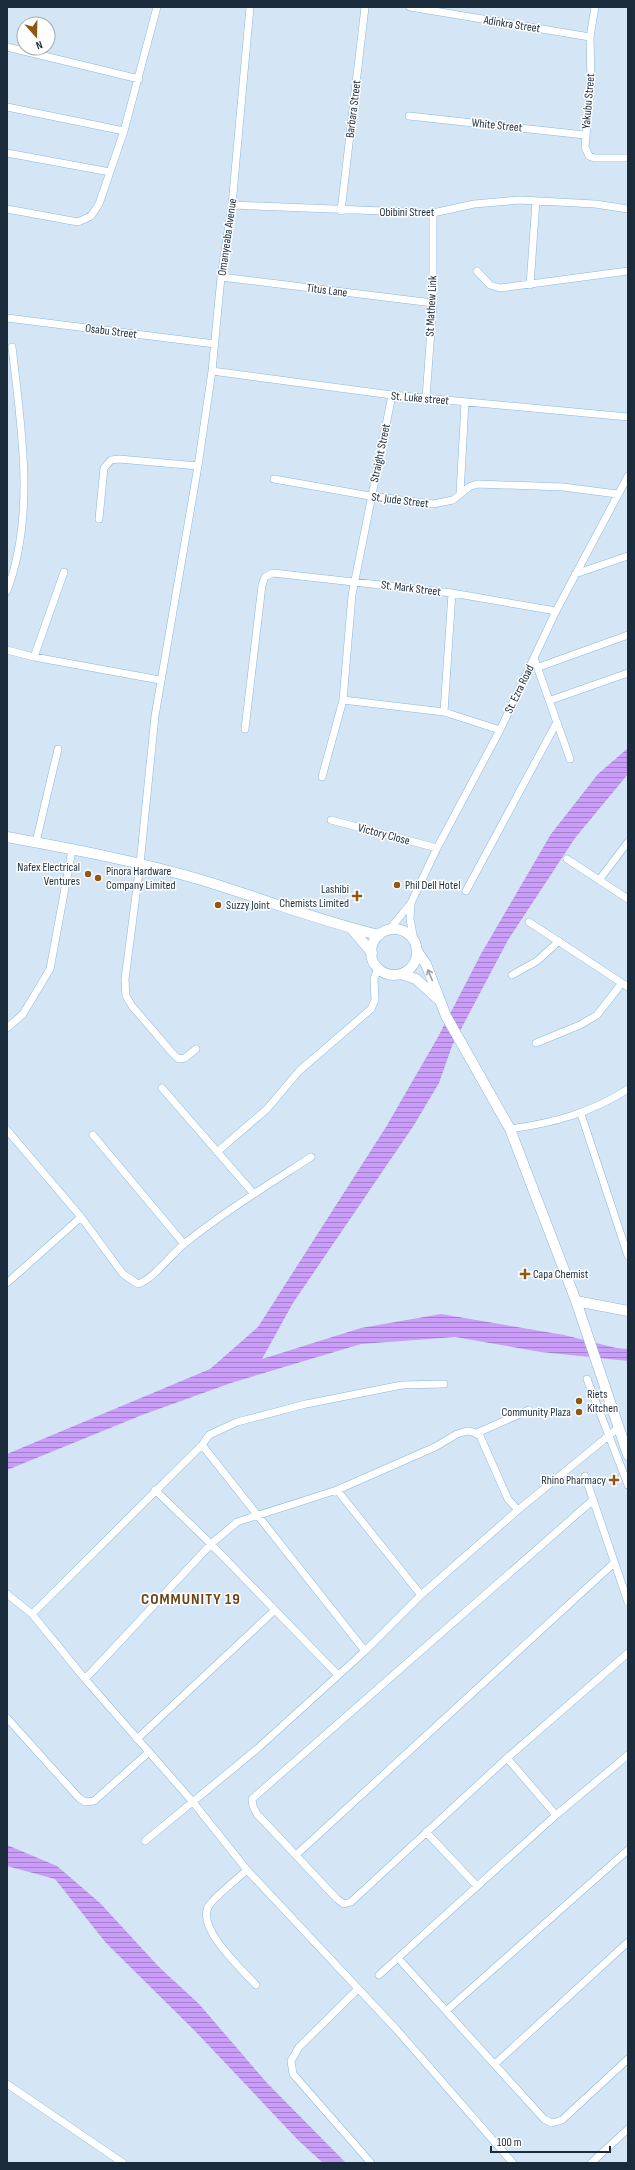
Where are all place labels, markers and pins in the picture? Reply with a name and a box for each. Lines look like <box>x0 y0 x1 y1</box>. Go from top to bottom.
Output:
place label: Nafex Electrical Ventures <box>17 860 80 889</box>
place label: Pinora Hardware Company Limited <box>106 864 176 893</box>
marker: Nafex Electrical Ventures <box>83 869 93 879</box>
marker: Pinora Hardware Company Limited <box>93 873 103 883</box>
place label: Phil Dell Hotel <box>405 878 460 893</box>
marker: Phil Dell Hotel <box>392 880 402 890</box>
place label: Lashibi Chemists Limited <box>279 882 349 911</box>
marker: Lashibi Chemists Limited <box>352 891 362 901</box>
place label: Suzzy Joint <box>226 898 270 913</box>
marker: Suzzy Joint <box>213 900 223 910</box>
place label: Capa Chemist <box>533 1267 589 1282</box>
marker: Capa Chemist <box>520 1269 530 1279</box>
place label: Riets Kitchen <box>587 1387 618 1416</box>
marker: Riets Kitchen <box>574 1396 584 1406</box>
place label: Community Plaza <box>501 1405 571 1420</box>
marker: Community Plaza <box>574 1407 584 1417</box>
place label: Rhino Pharmacy <box>541 1473 606 1488</box>
marker: Rhino Pharmacy <box>609 1475 619 1485</box>

